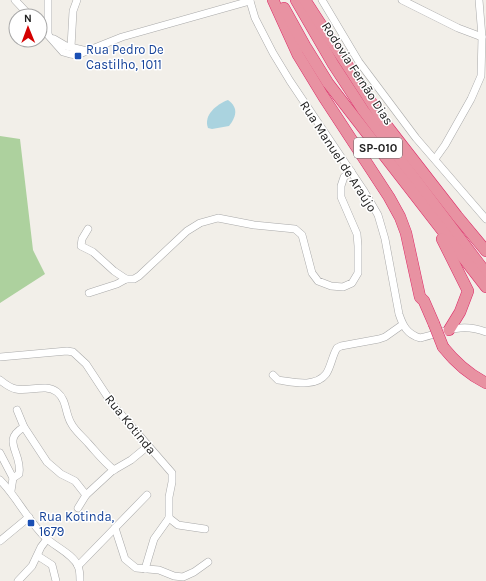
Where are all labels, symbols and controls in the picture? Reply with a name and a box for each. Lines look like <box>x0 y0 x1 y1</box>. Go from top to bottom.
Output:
north arrow <box>8 8 48 48</box>
text: N <box>24 12 32 25</box>
street label: Rodovia Fernão Dias <box>319 19 397 128</box>
place label: Rua Pedro De Castilho, 1011 <box>86 42 164 72</box>
marker: Rua Pedro De Castilho, 1011 <box>73 51 83 61</box>
street label: Rua Manuel de Araújo <box>297 98 380 215</box>
road number: SP-010 <box>354 138 402 158</box>
street label: Rua Kotinda <box>102 391 159 457</box>
place label: Rua Kotinda, 1679 <box>39 509 115 539</box>
marker: Rua Kotinda, 1679 <box>26 518 36 528</box>

